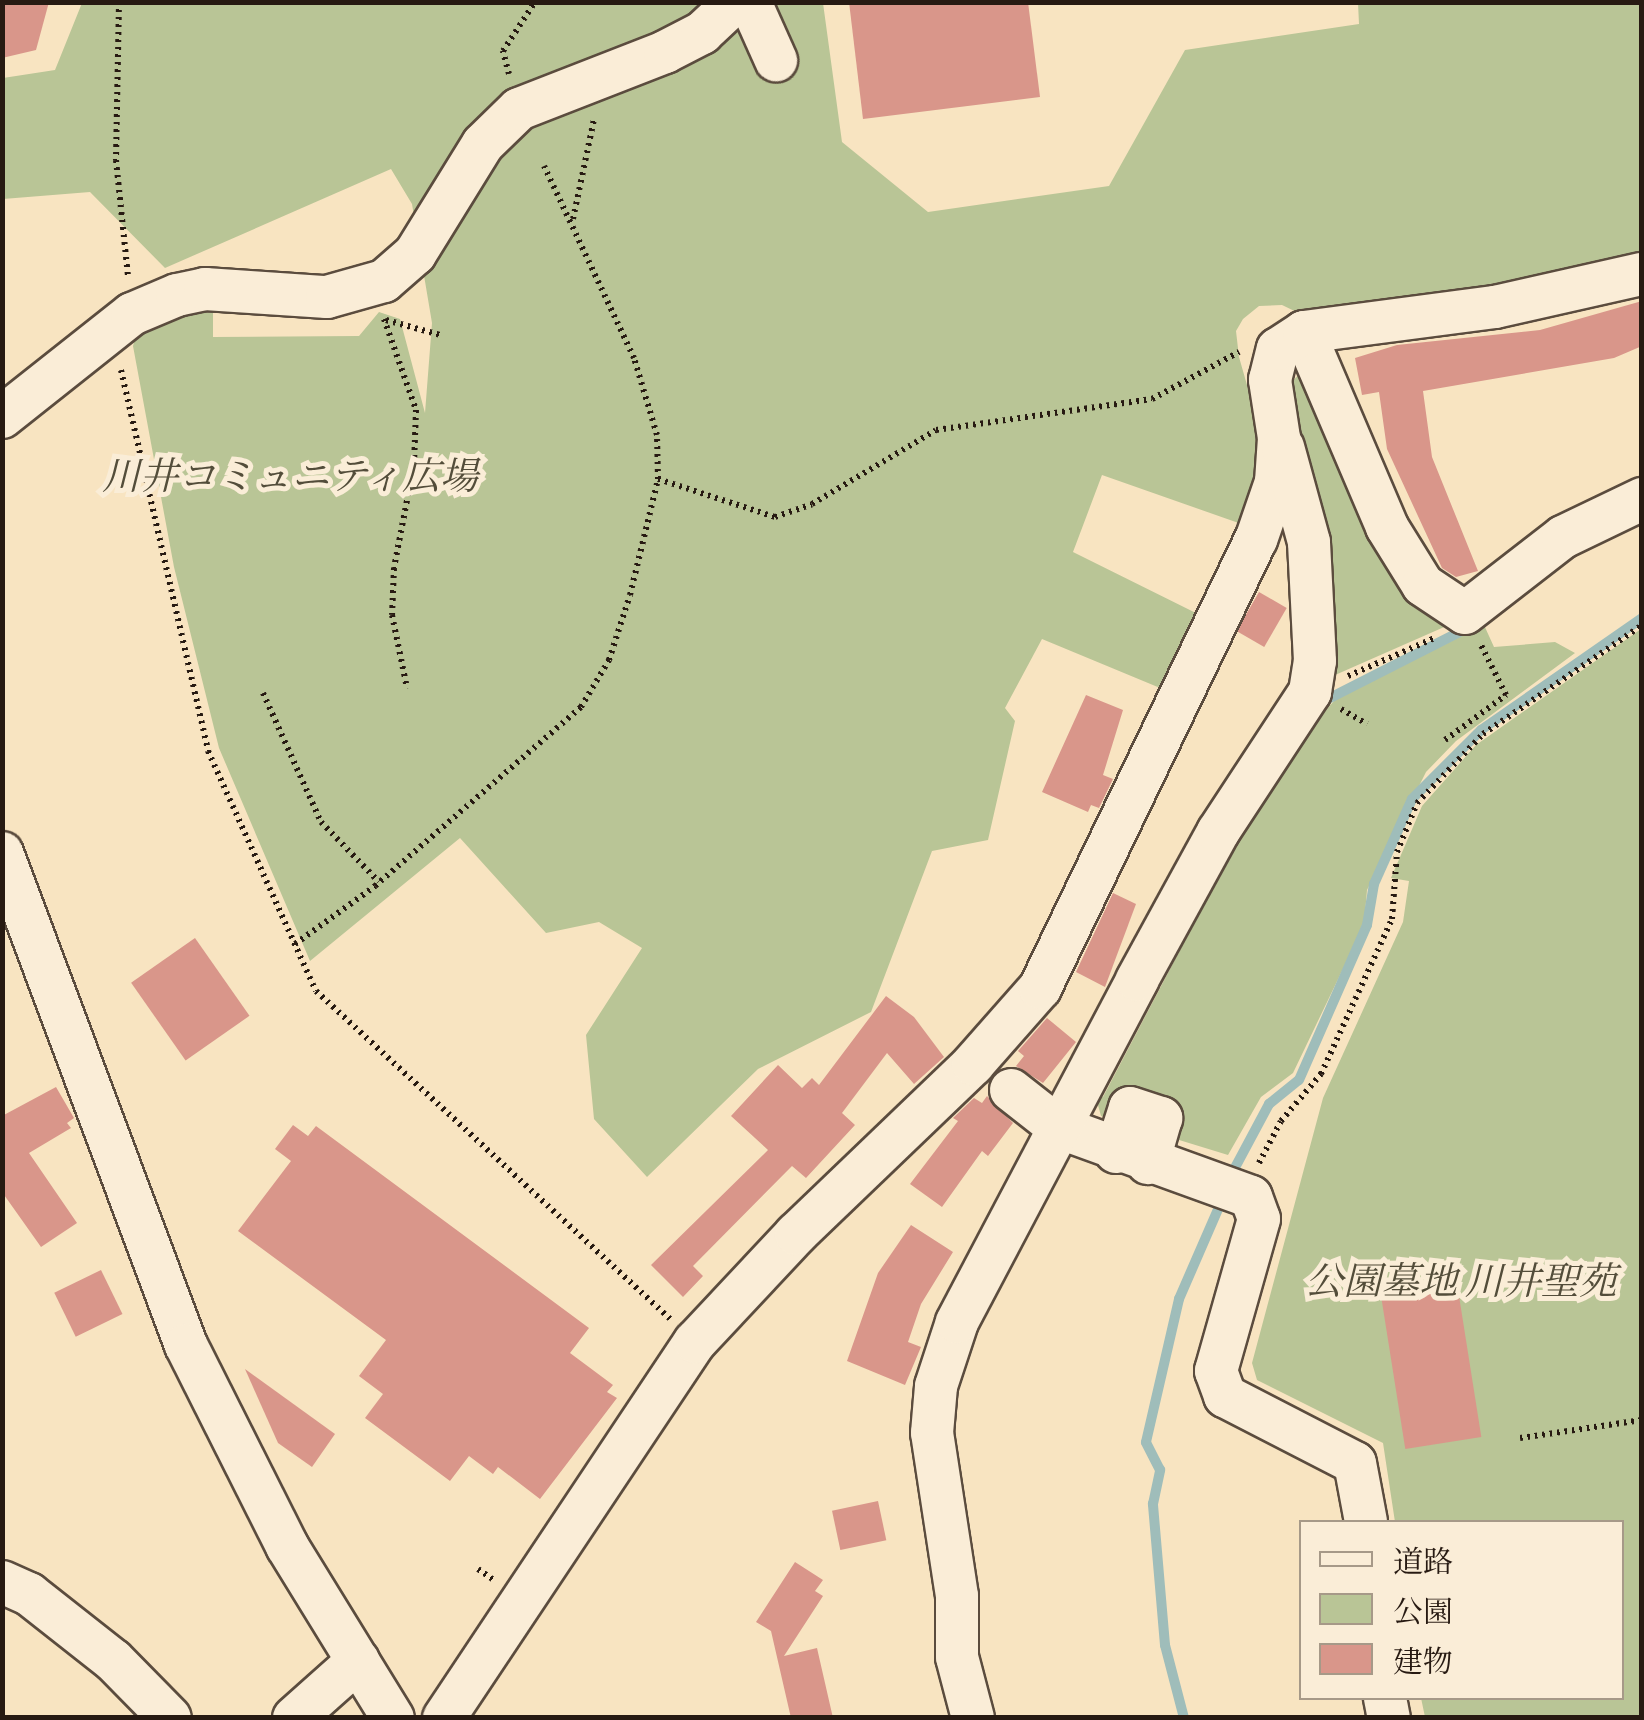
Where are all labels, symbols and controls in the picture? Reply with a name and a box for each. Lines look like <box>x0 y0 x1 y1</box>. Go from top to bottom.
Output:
park label: 川井コミュニティ広場 <box>100 453 480 499</box>
park label: 公園墓地 川井聖苑 <box>1305 1258 1617 1304</box>
legend <box>1299 1520 1624 1700</box>
text: 道路 <box>1393 1542 1453 1581</box>
text: 公園 <box>1393 1592 1453 1631</box>
text: 建物 <box>1393 1642 1453 1681</box>

